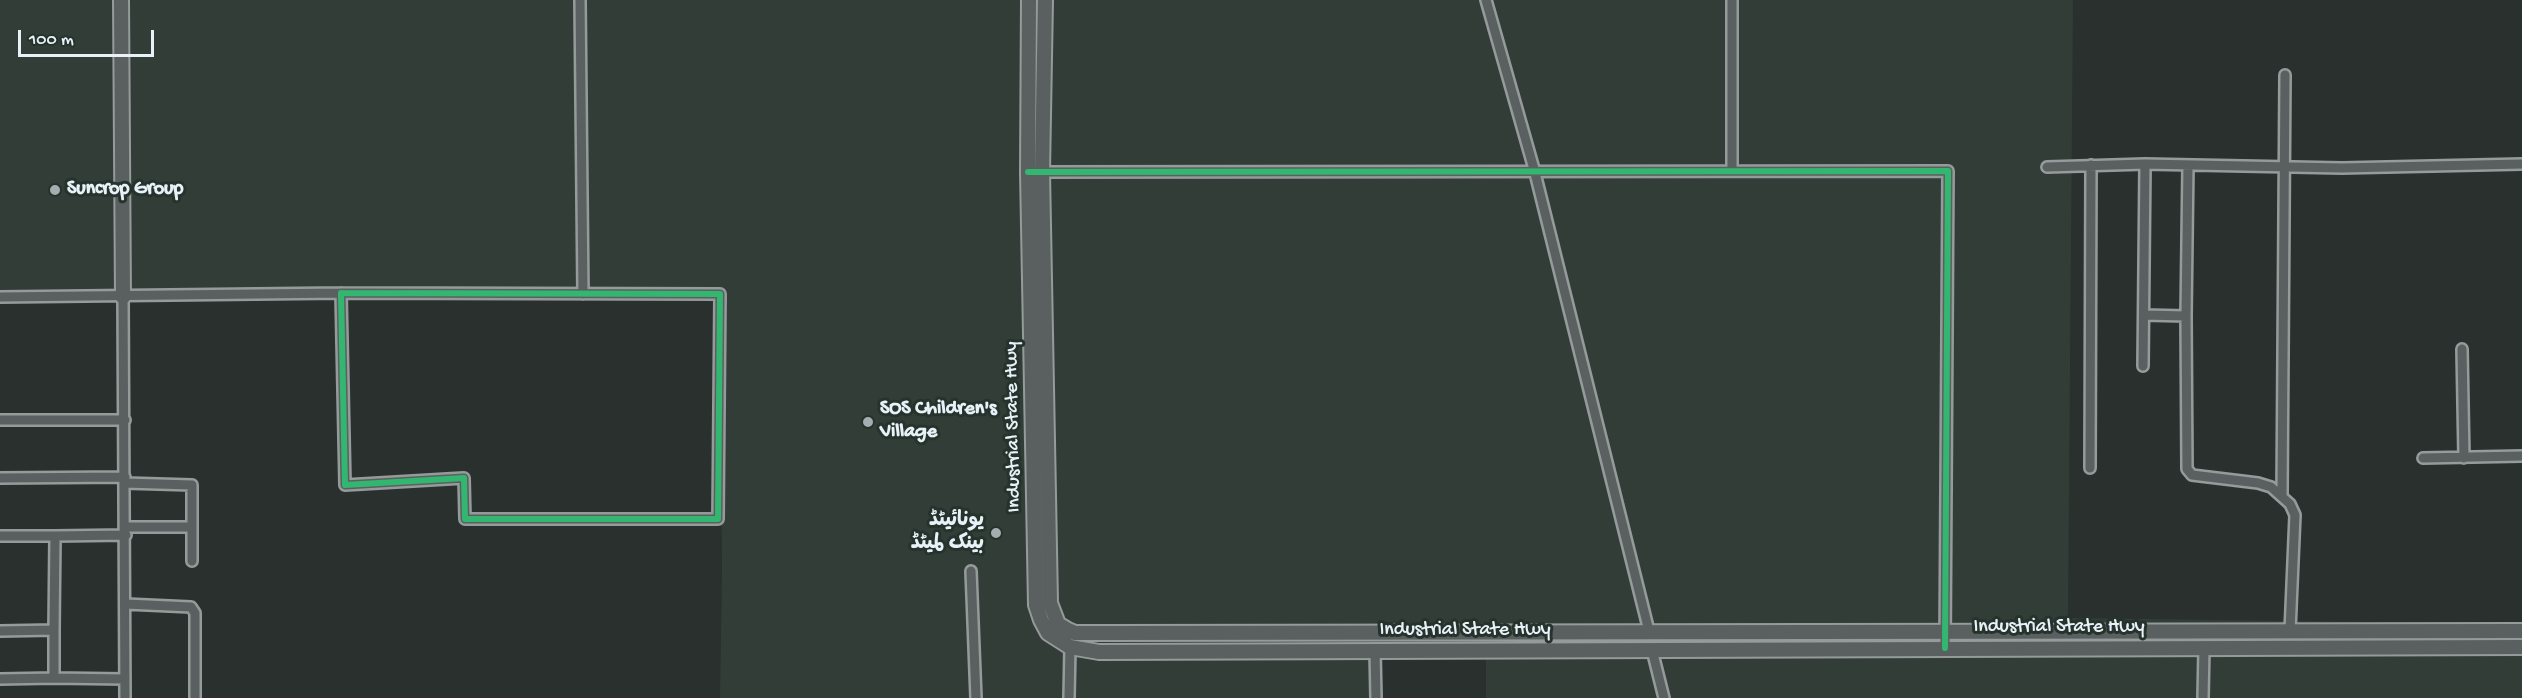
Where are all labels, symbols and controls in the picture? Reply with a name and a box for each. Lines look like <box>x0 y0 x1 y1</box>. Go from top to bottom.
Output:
scale bar <box>21 18 158 56</box>
text: 100 m <box>29 30 74 51</box>
place label: Suncrop Group <box>67 178 183 202</box>
marker: Suncrop Group <box>48 183 62 197</box>
street label: Industrial State Hwy <box>1001 341 1027 513</box>
place label: SOS Children's Village <box>880 398 997 445</box>
marker: SOS Children's Village <box>861 415 875 429</box>
place label: یونائیٹڈ بینک لمیٹڈ <box>911 510 984 557</box>
marker: یونائیٹڈ بینک لمیٹڈ <box>989 526 1003 540</box>
street label: Industrial State Hwy <box>1973 616 2145 640</box>
street label: Industrial State Hwy <box>1379 619 1551 643</box>

